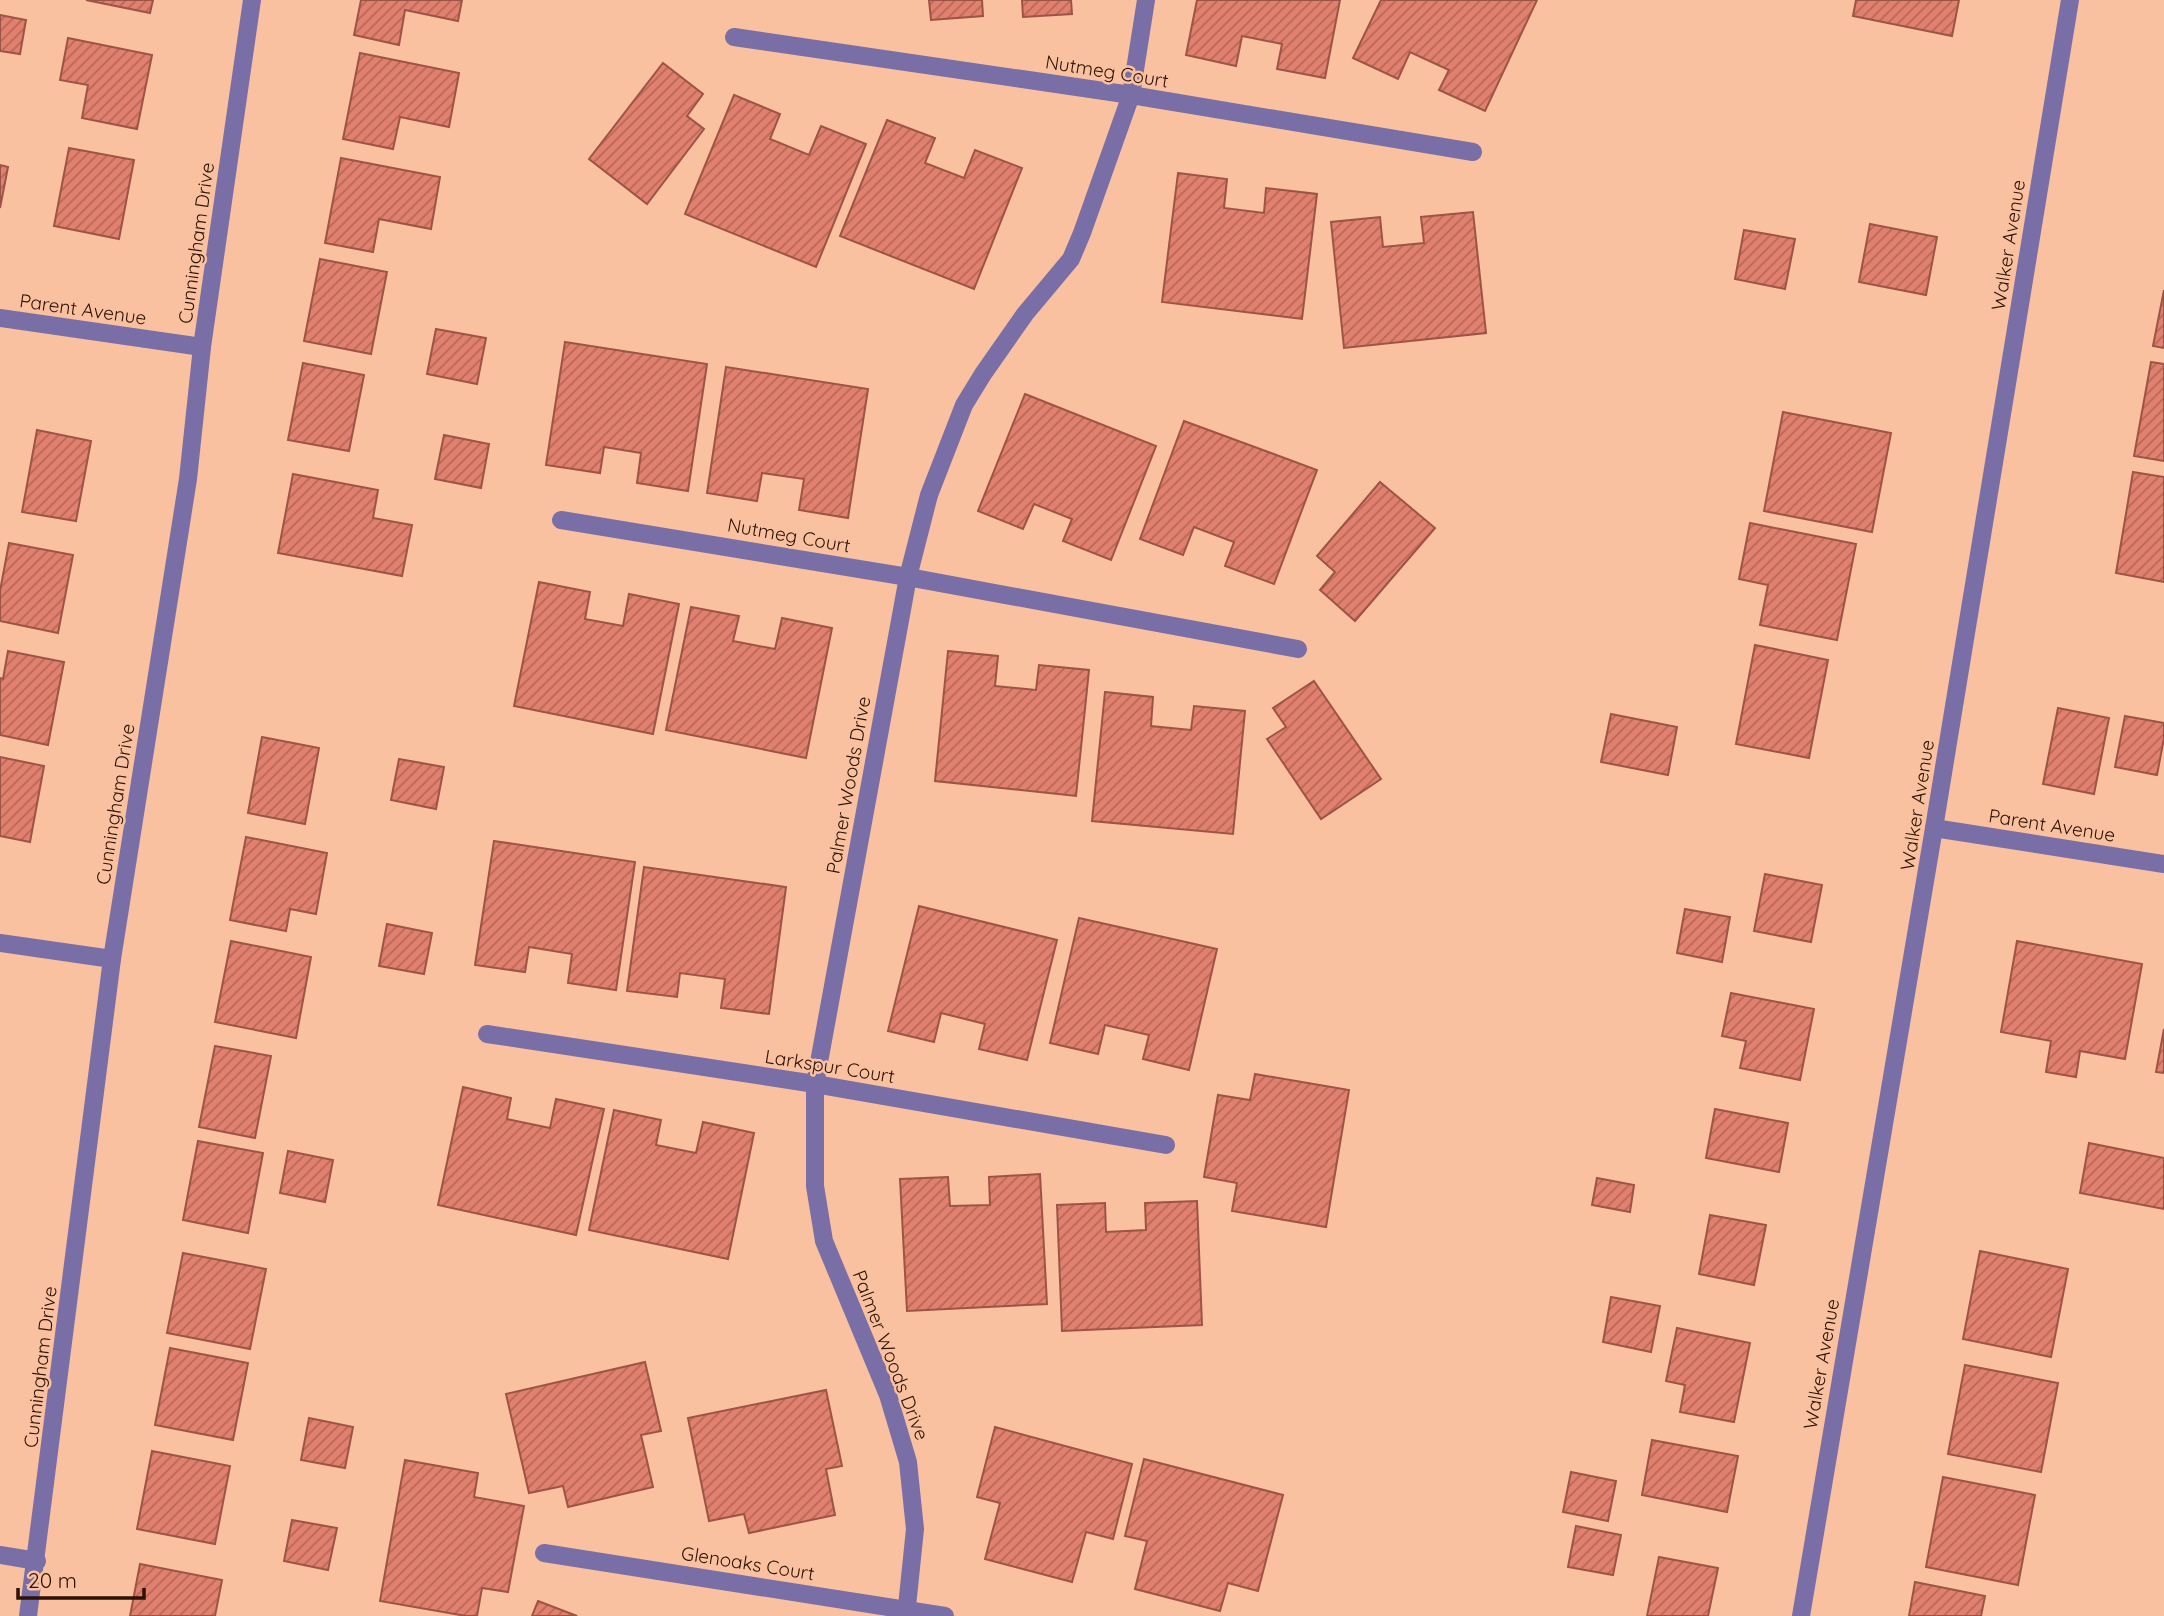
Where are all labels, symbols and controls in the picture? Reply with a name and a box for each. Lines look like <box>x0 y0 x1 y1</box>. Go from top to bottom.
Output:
street label: Nutmeg Court <box>1044 49 1170 93</box>
street label: Cunningham Drive <box>173 161 219 325</box>
street label: Walker Avenue <box>1986 178 2030 312</box>
street label: Parent Avenue <box>18 288 148 330</box>
street label: Nutmeg Court <box>726 512 852 558</box>
street label: Palmer Woods Drive <box>821 694 875 876</box>
street label: Cunningham Drive <box>90 722 140 886</box>
street label: Walker Avenue <box>1895 738 1939 872</box>
street label: Parent Avenue <box>1987 803 2117 847</box>
street label: Larkspur Court <box>763 1044 897 1088</box>
street label: Palmer Woods Drive <box>848 1267 934 1443</box>
street label: Cunningham Drive <box>18 1285 62 1449</box>
street label: Walker Avenue <box>1798 1297 1844 1431</box>
street label: Glenoaks Court <box>680 1541 816 1585</box>
scale bar <box>18 1556 144 1600</box>
text: 20 m <box>28 1567 77 1593</box>

